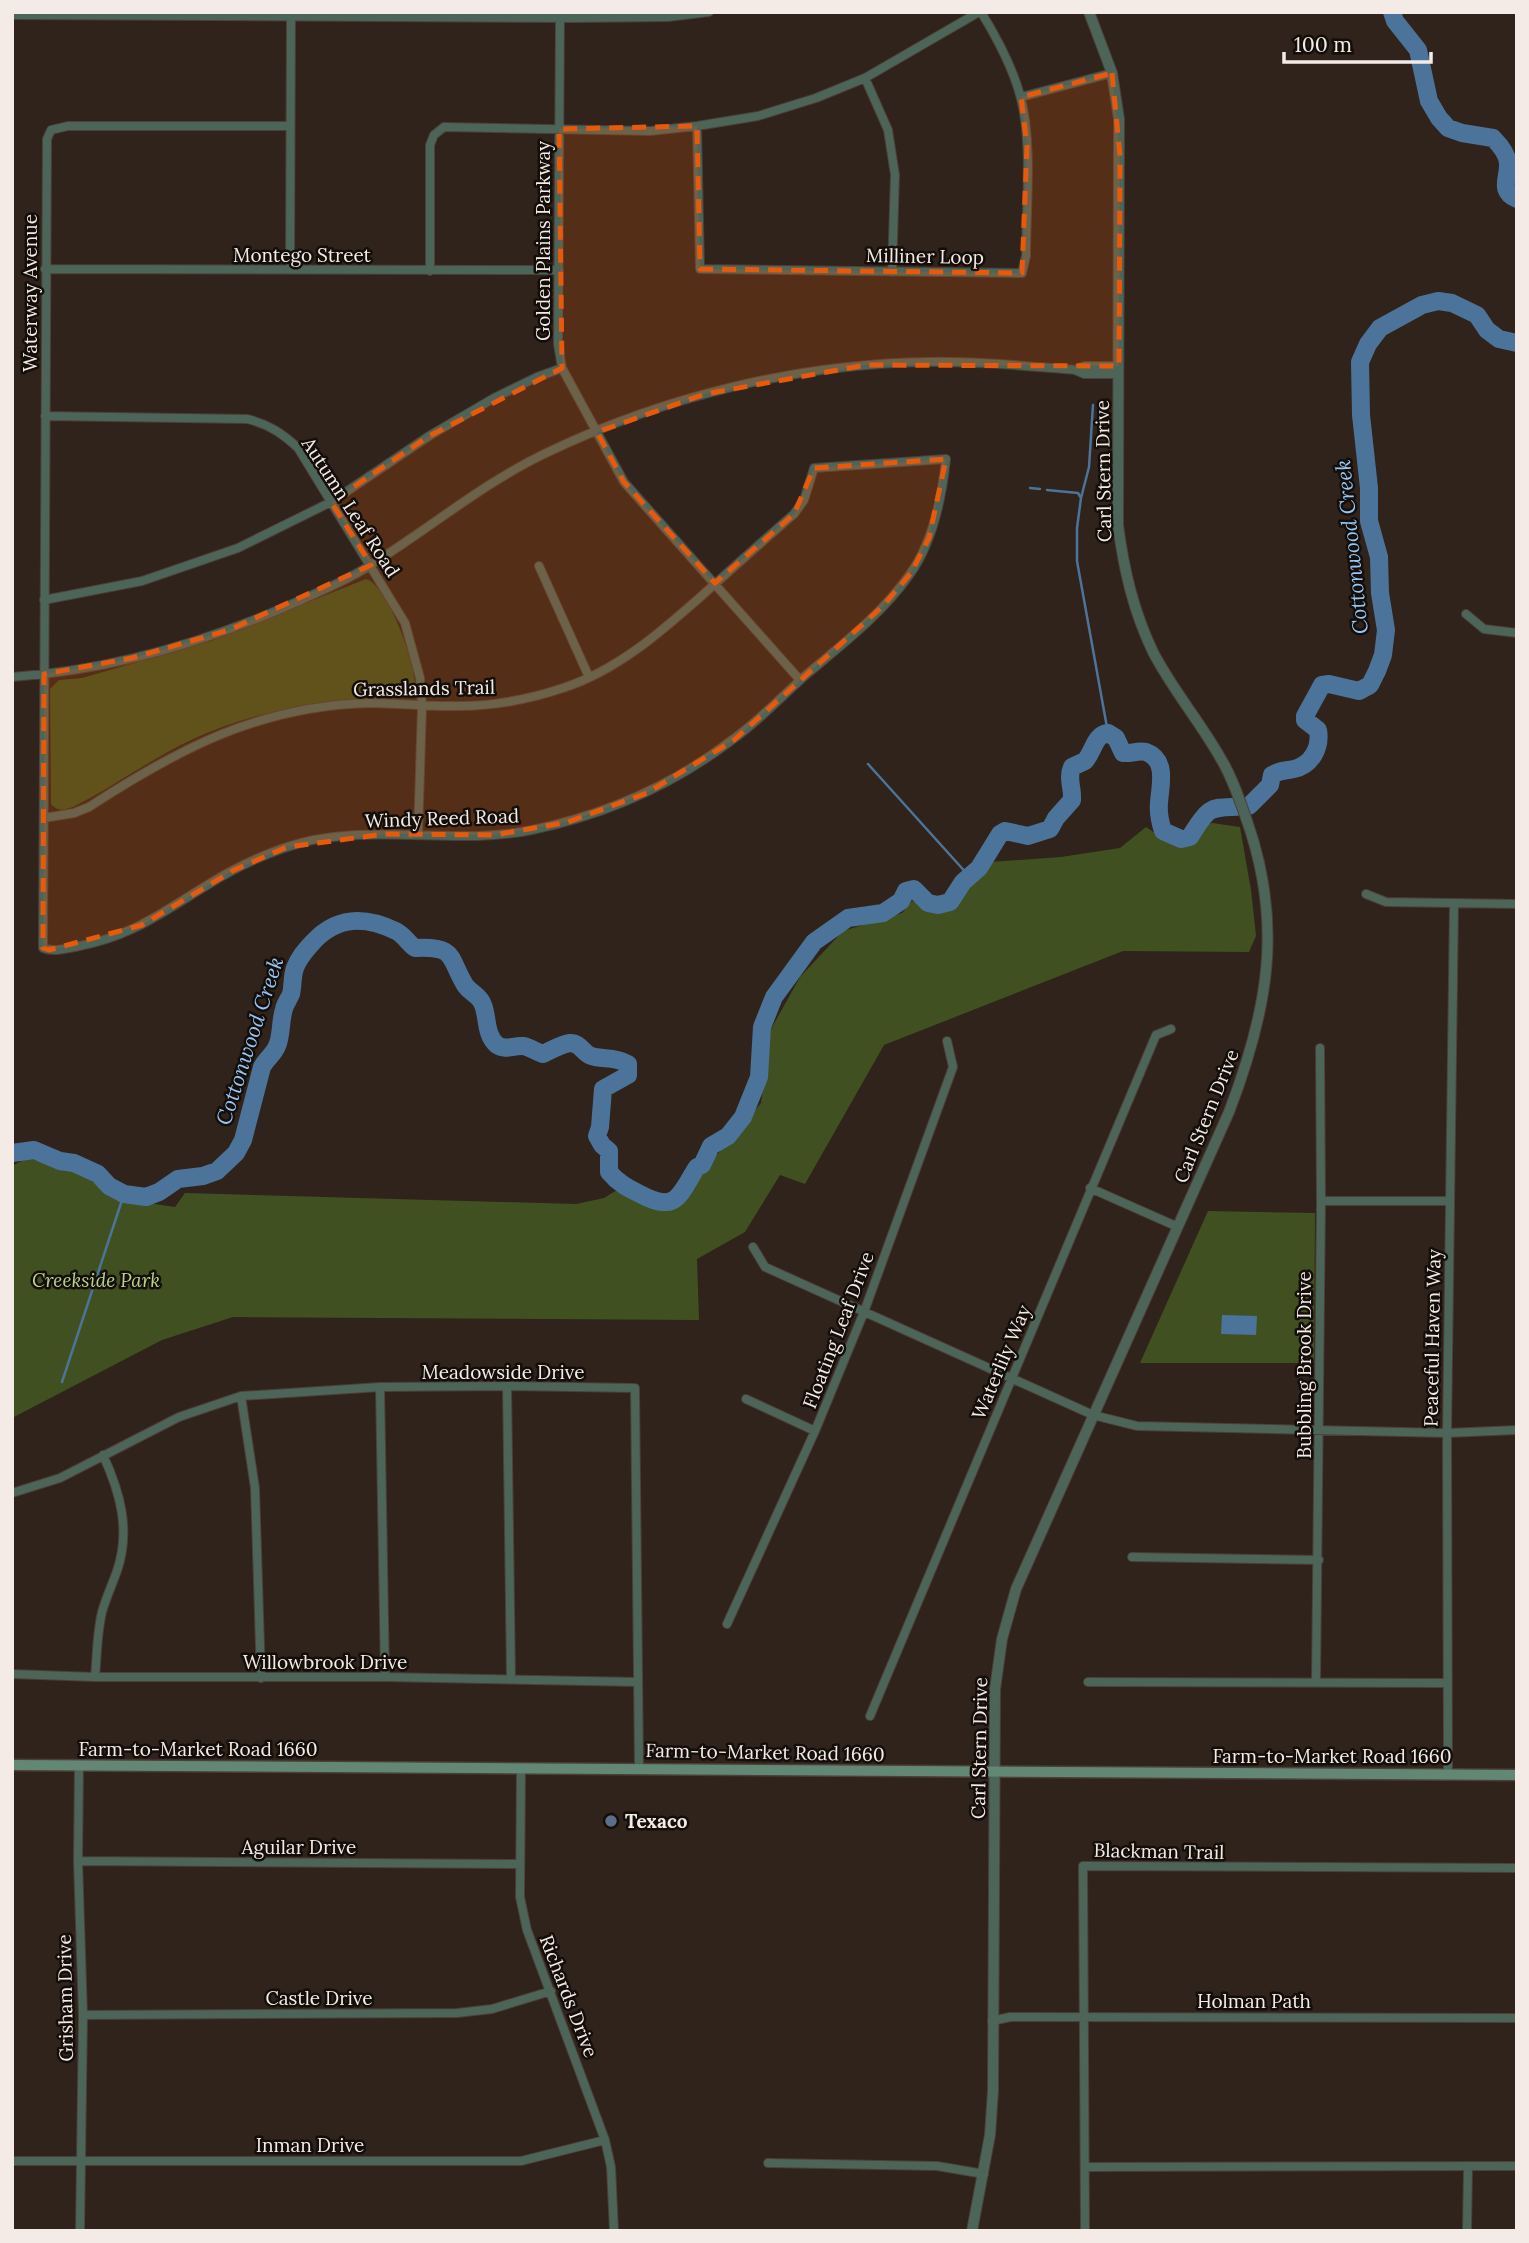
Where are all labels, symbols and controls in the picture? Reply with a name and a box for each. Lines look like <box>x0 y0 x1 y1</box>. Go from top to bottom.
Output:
scale bar <box>1284 21 1431 65</box>
text: 100 m <box>1294 31 1352 58</box>
street label: Golden Plains Parkway <box>531 141 555 341</box>
street label: Waterway Avenue <box>18 214 42 372</box>
street label: Montego Street <box>233 243 372 267</box>
street label: Milliner Loop <box>866 243 984 269</box>
street label: Carl Stern Drive <box>1090 400 1116 542</box>
street label: Autumn Leaf Road <box>296 432 405 581</box>
water label: Cottonwood Creek <box>1329 459 1374 636</box>
street label: Grasslands Trail <box>353 675 495 701</box>
street label: Windy Reed Road <box>364 803 520 833</box>
water label: Cottonwood Creek <box>210 953 289 1128</box>
street label: Carl Stern Drive <box>1168 1046 1244 1186</box>
street label: Floating Leaf Drive <box>797 1248 879 1412</box>
street label: Peaceful Haven Way <box>1418 1249 1446 1427</box>
park label: Creekside Park <box>32 1268 160 1292</box>
street label: Bubbling Brook Drive <box>1292 1271 1316 1459</box>
street label: Waterlily Way <box>966 1301 1036 1423</box>
street label: Meadowside Drive <box>421 1360 585 1384</box>
street label: Willowbrook Drive <box>243 1650 407 1674</box>
street label: Carl Stern Drive <box>966 1677 992 1819</box>
street label: Farm-to-Market Road 1660 <box>78 1737 318 1761</box>
street label: Farm-to-Market Road 1660 <box>645 1738 885 1766</box>
street label: Farm-to-Market Road 1660 <box>1212 1744 1452 1768</box>
place label: Texaco <box>625 1809 688 1833</box>
marker: Texaco <box>603 1813 619 1829</box>
street label: Aguilar Drive <box>241 1835 356 1859</box>
street label: Blackman Trail <box>1094 1838 1224 1864</box>
street label: Richards Drive <box>535 1931 603 2061</box>
street label: Grisham Drive <box>52 1934 78 2062</box>
street label: Castle Drive <box>265 1986 373 2010</box>
street label: Holman Path <box>1197 1989 1311 2013</box>
street label: Inman Drive <box>256 2133 364 2157</box>

